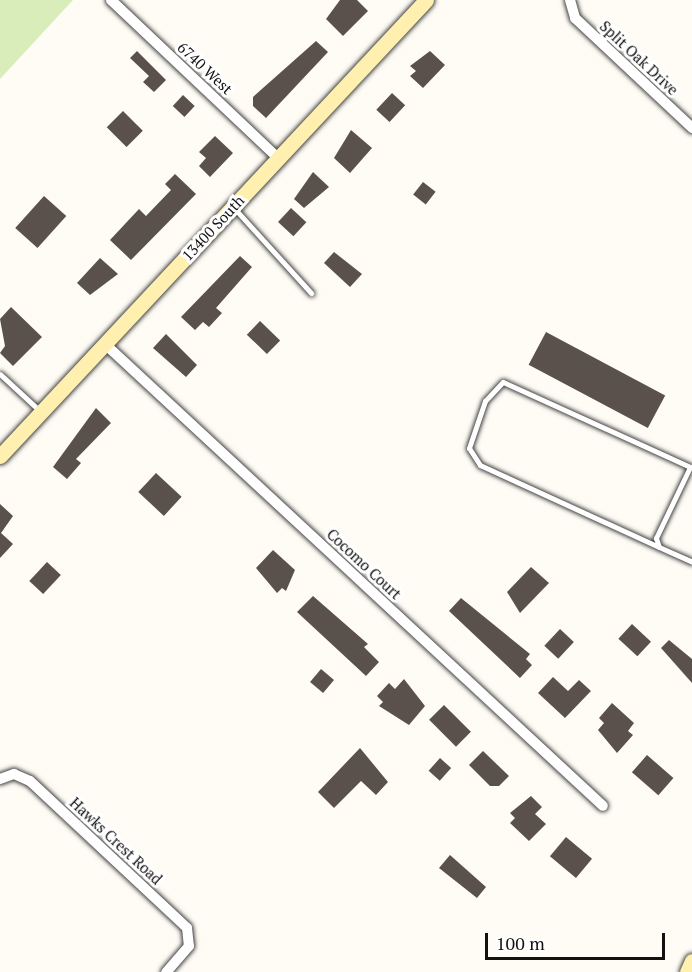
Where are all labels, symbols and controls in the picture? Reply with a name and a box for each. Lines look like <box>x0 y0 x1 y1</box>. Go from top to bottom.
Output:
street label: Split Oak Drive <box>596 17 682 99</box>
street label: 6740 West <box>174 38 236 98</box>
street label: 13400 South <box>178 192 248 264</box>
street label: Cocomo Court <box>323 525 405 603</box>
street label: Hawks Crest Road <box>66 794 166 888</box>
scale bar <box>488 921 668 959</box>
text: 100 m <box>496 931 545 955</box>

